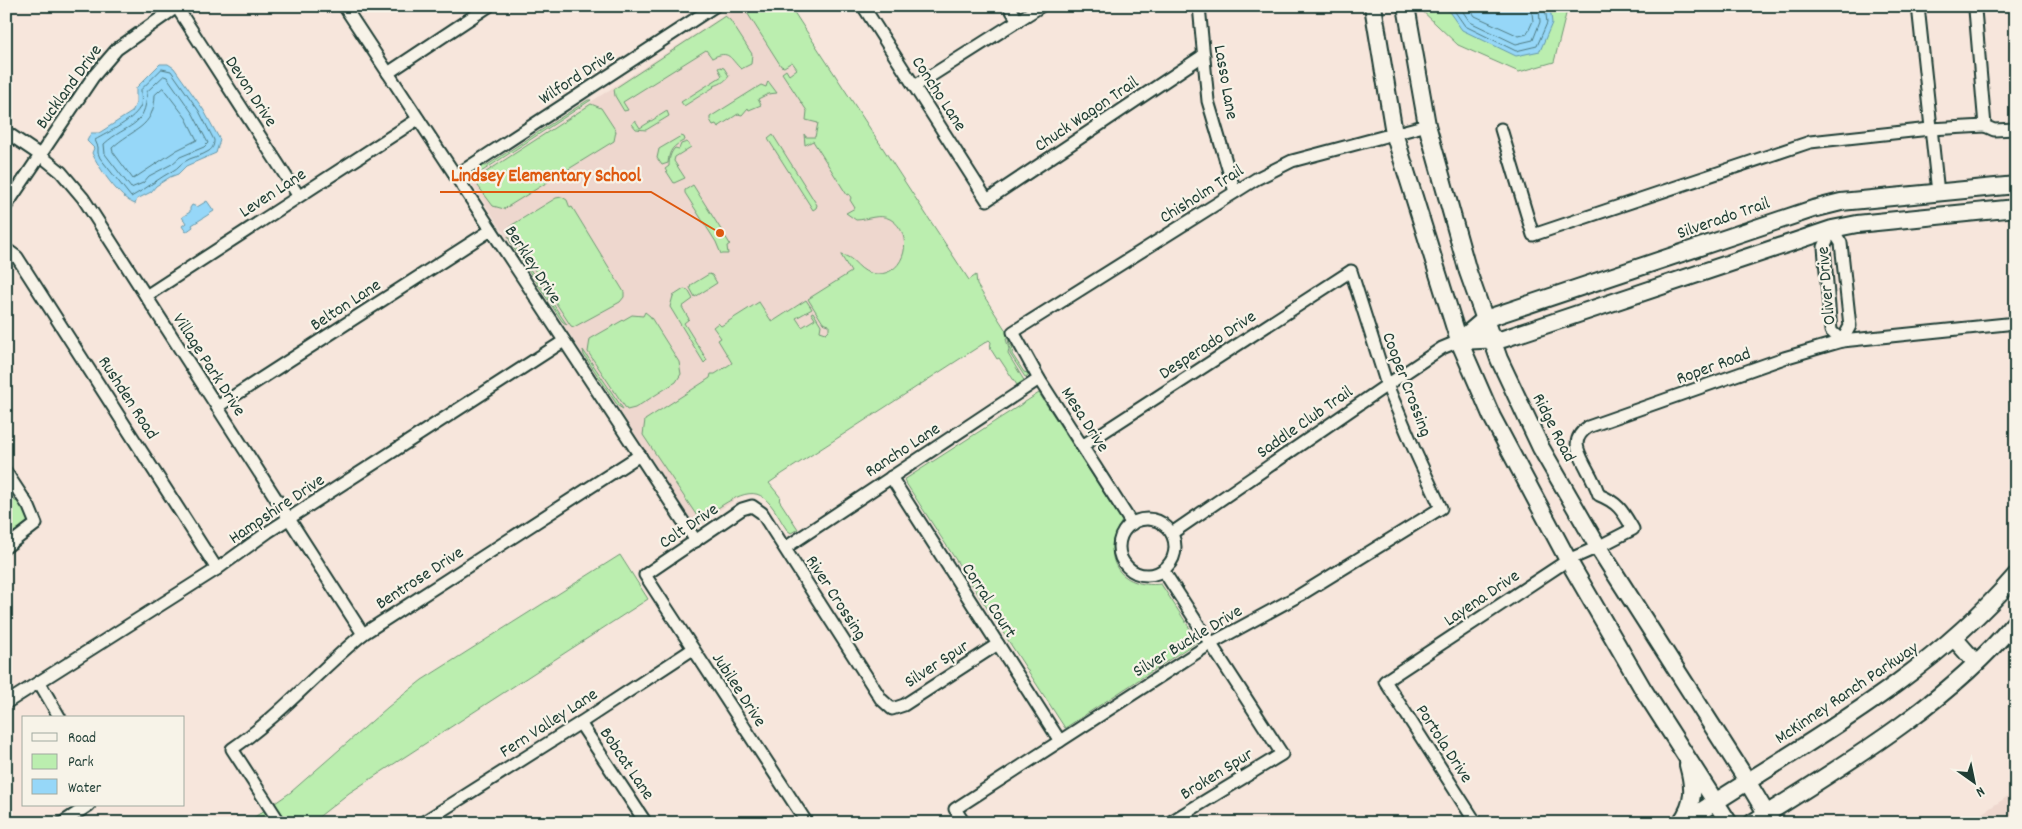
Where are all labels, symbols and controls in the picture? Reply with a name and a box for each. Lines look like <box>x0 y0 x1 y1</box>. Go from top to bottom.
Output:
street label: Buckland Drive <box>31 40 109 135</box>
street label: Lasso Lane <box>1206 43 1243 122</box>
street label: Wilford Drive <box>534 44 620 112</box>
street label: Devon Drive <box>218 52 282 133</box>
street label: Concho Lane <box>904 52 972 137</box>
street label: Chuck Wagon Trail <box>1030 71 1145 159</box>
callout: Lindsey Elementary School <box>440 158 651 192</box>
street label: Chisholm Trail <box>1155 159 1250 231</box>
street label: Leven Lane <box>235 163 312 225</box>
text: Lindsey Elementary School <box>451 164 642 191</box>
street label: Silverado Trail <box>1674 192 1774 247</box>
street label: Berkley Drive <box>497 221 567 309</box>
street label: Oliver Drive <box>1812 245 1843 326</box>
street label: Belton Lane <box>306 274 387 338</box>
street label: Desperado Drive <box>1155 305 1262 387</box>
street label: Village Park Drive <box>165 309 251 422</box>
street label: Cooper Crossing <box>1374 329 1437 441</box>
street label: Roper Road <box>1673 342 1755 392</box>
street label: Rushden Road <box>91 352 163 445</box>
street label: Saddle Club Trail <box>1252 380 1359 466</box>
street label: Mesa Drive <box>1053 383 1114 458</box>
street label: Ridge Road <box>1525 389 1581 467</box>
street label: Rancho Lane <box>861 417 946 485</box>
street label: Hampshire Drive <box>224 469 330 551</box>
street label: Colt Drive <box>655 498 724 556</box>
street label: Bentrose Drive <box>371 541 469 617</box>
street label: River Crossing <box>798 551 872 646</box>
street label: Corral Court <box>954 559 1022 644</box>
street label: Layena Drive <box>1440 564 1525 634</box>
street label: Silver Buckle Drive <box>1129 600 1248 685</box>
street label: Silver Spur <box>900 635 975 695</box>
street label: McKinney Ranch Parkway <box>1771 636 1925 752</box>
street label: Jubilee Drive <box>704 648 771 733</box>
street label: Fern Valley Lane <box>496 683 603 765</box>
street label: Portola Drive <box>1408 700 1478 789</box>
legend <box>22 716 185 806</box>
street label: Bobcat Lane <box>592 723 659 806</box>
text: Road <box>68 728 96 750</box>
street label: Broken Spur <box>1176 743 1259 807</box>
text: Park <box>68 752 94 774</box>
north arrow <box>1950 756 2000 806</box>
text: Water <box>68 778 102 800</box>
text: N <box>1972 781 1988 802</box>

